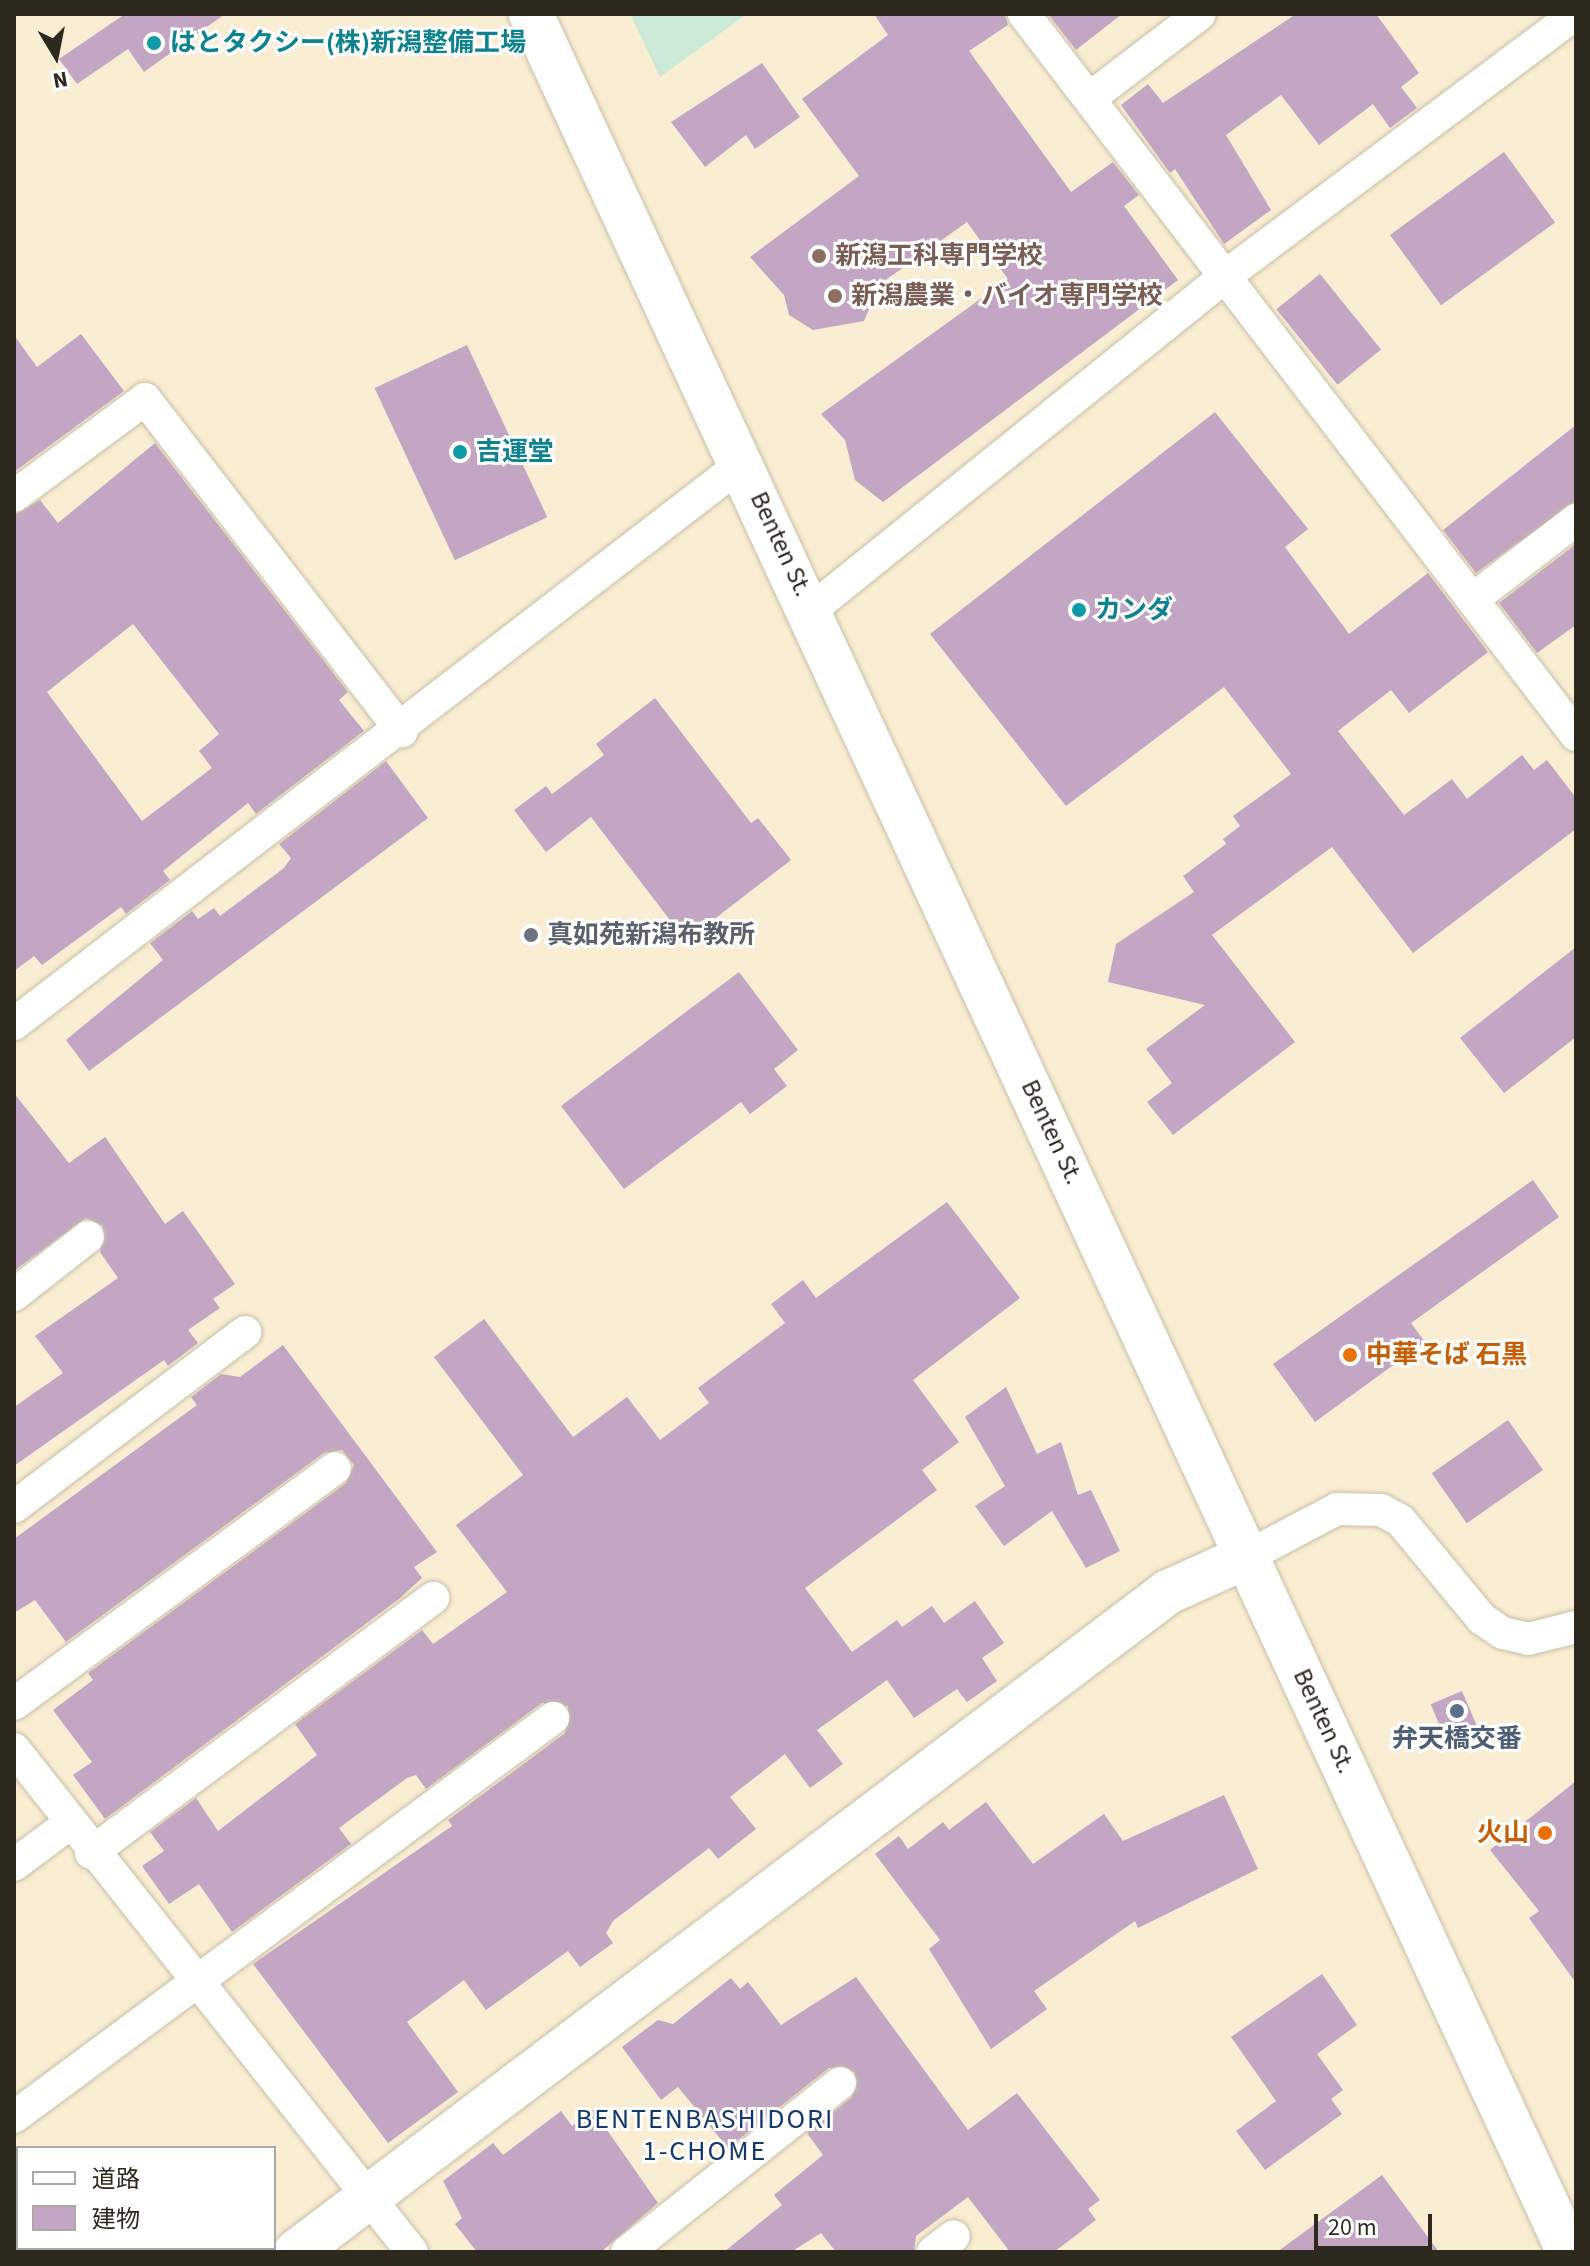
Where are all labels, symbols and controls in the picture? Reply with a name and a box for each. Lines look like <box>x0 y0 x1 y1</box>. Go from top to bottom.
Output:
north arrow <box>16 16 96 96</box>
place label: はとタクシー(株)新潟整備工場 <box>170 27 526 59</box>
marker: はとタクシー(株)新潟整備工場 <box>145 34 163 52</box>
text: N <box>50 63 70 97</box>
place label: 新潟工科専門学校 <box>835 240 1043 272</box>
marker: 新潟工科専門学校 <box>810 247 828 265</box>
place label: 新潟農業・バイオ専門学校 <box>851 280 1163 312</box>
marker: 新潟農業・バイオ専門学校 <box>826 287 844 305</box>
place label: 吉運堂 <box>476 436 554 468</box>
marker: 吉運堂 <box>451 443 469 461</box>
street label: Benten St. <box>743 487 819 601</box>
place label: カンダ <box>1095 594 1173 626</box>
marker: カンダ <box>1070 601 1088 619</box>
place label: 真如苑新潟布教所 <box>547 919 755 951</box>
marker: 真如苑新潟布教所 <box>522 926 540 944</box>
street label: Benten St. <box>1014 1075 1090 1189</box>
place label: 中華そば 石黒 <box>1366 1339 1527 1371</box>
marker: 中華そば 石黒 <box>1341 1346 1359 1364</box>
street label: Benten St. <box>1286 1664 1362 1778</box>
marker: 弁天橋交番 <box>1448 1702 1466 1720</box>
place label: 弁天橋交番 <box>1392 1723 1522 1755</box>
place label: 火山 <box>1477 1817 1529 1849</box>
marker: 火山 <box>1536 1824 1554 1842</box>
district label: BENTENBASHIDORI 1-CHOME <box>576 2102 834 2168</box>
legend <box>16 2146 276 2250</box>
text: 道路 <box>92 2162 140 2197</box>
scale bar <box>1318 2198 1436 2248</box>
text: 建物 <box>92 2202 140 2237</box>
text: 20 m <box>1328 2210 1377 2245</box>

